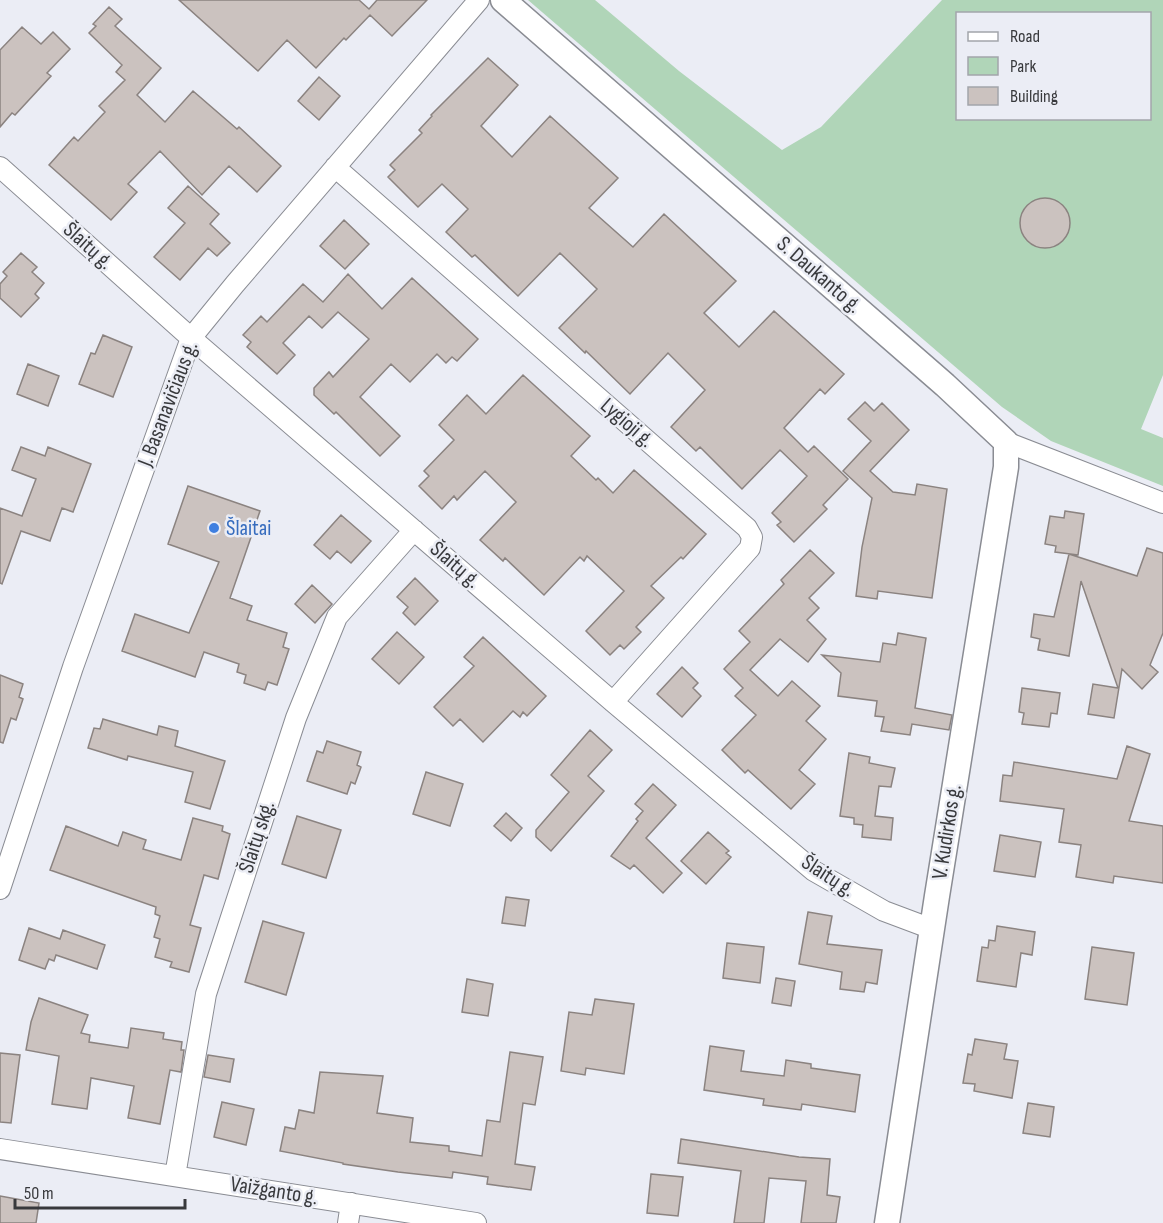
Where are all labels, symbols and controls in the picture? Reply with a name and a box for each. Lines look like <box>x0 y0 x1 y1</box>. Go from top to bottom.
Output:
legend <box>956 12 1151 120</box>
text: Road <box>1010 26 1040 47</box>
text: Park <box>1010 56 1036 77</box>
text: Building <box>1010 86 1058 107</box>
street label: Šlaitų g. <box>57 216 119 276</box>
street label: S. Daukanto g. <box>771 231 867 319</box>
street label: J. Basanavičiaus g. <box>131 338 204 471</box>
street label: Lygioji g. <box>595 392 659 454</box>
place label: Šlaitai <box>226 515 271 542</box>
marker: Šlaitai <box>207 521 221 535</box>
street label: Šlaitų g. <box>424 536 486 594</box>
street label: V. Kudirkos g. <box>926 783 968 881</box>
street label: Šlaitų skg. <box>233 798 281 876</box>
street label: Šlaitų g. <box>796 849 860 903</box>
street label: Vaižganto g. <box>228 1171 320 1211</box>
scale bar <box>15 1172 184 1210</box>
text: 50 m <box>24 1183 54 1204</box>

